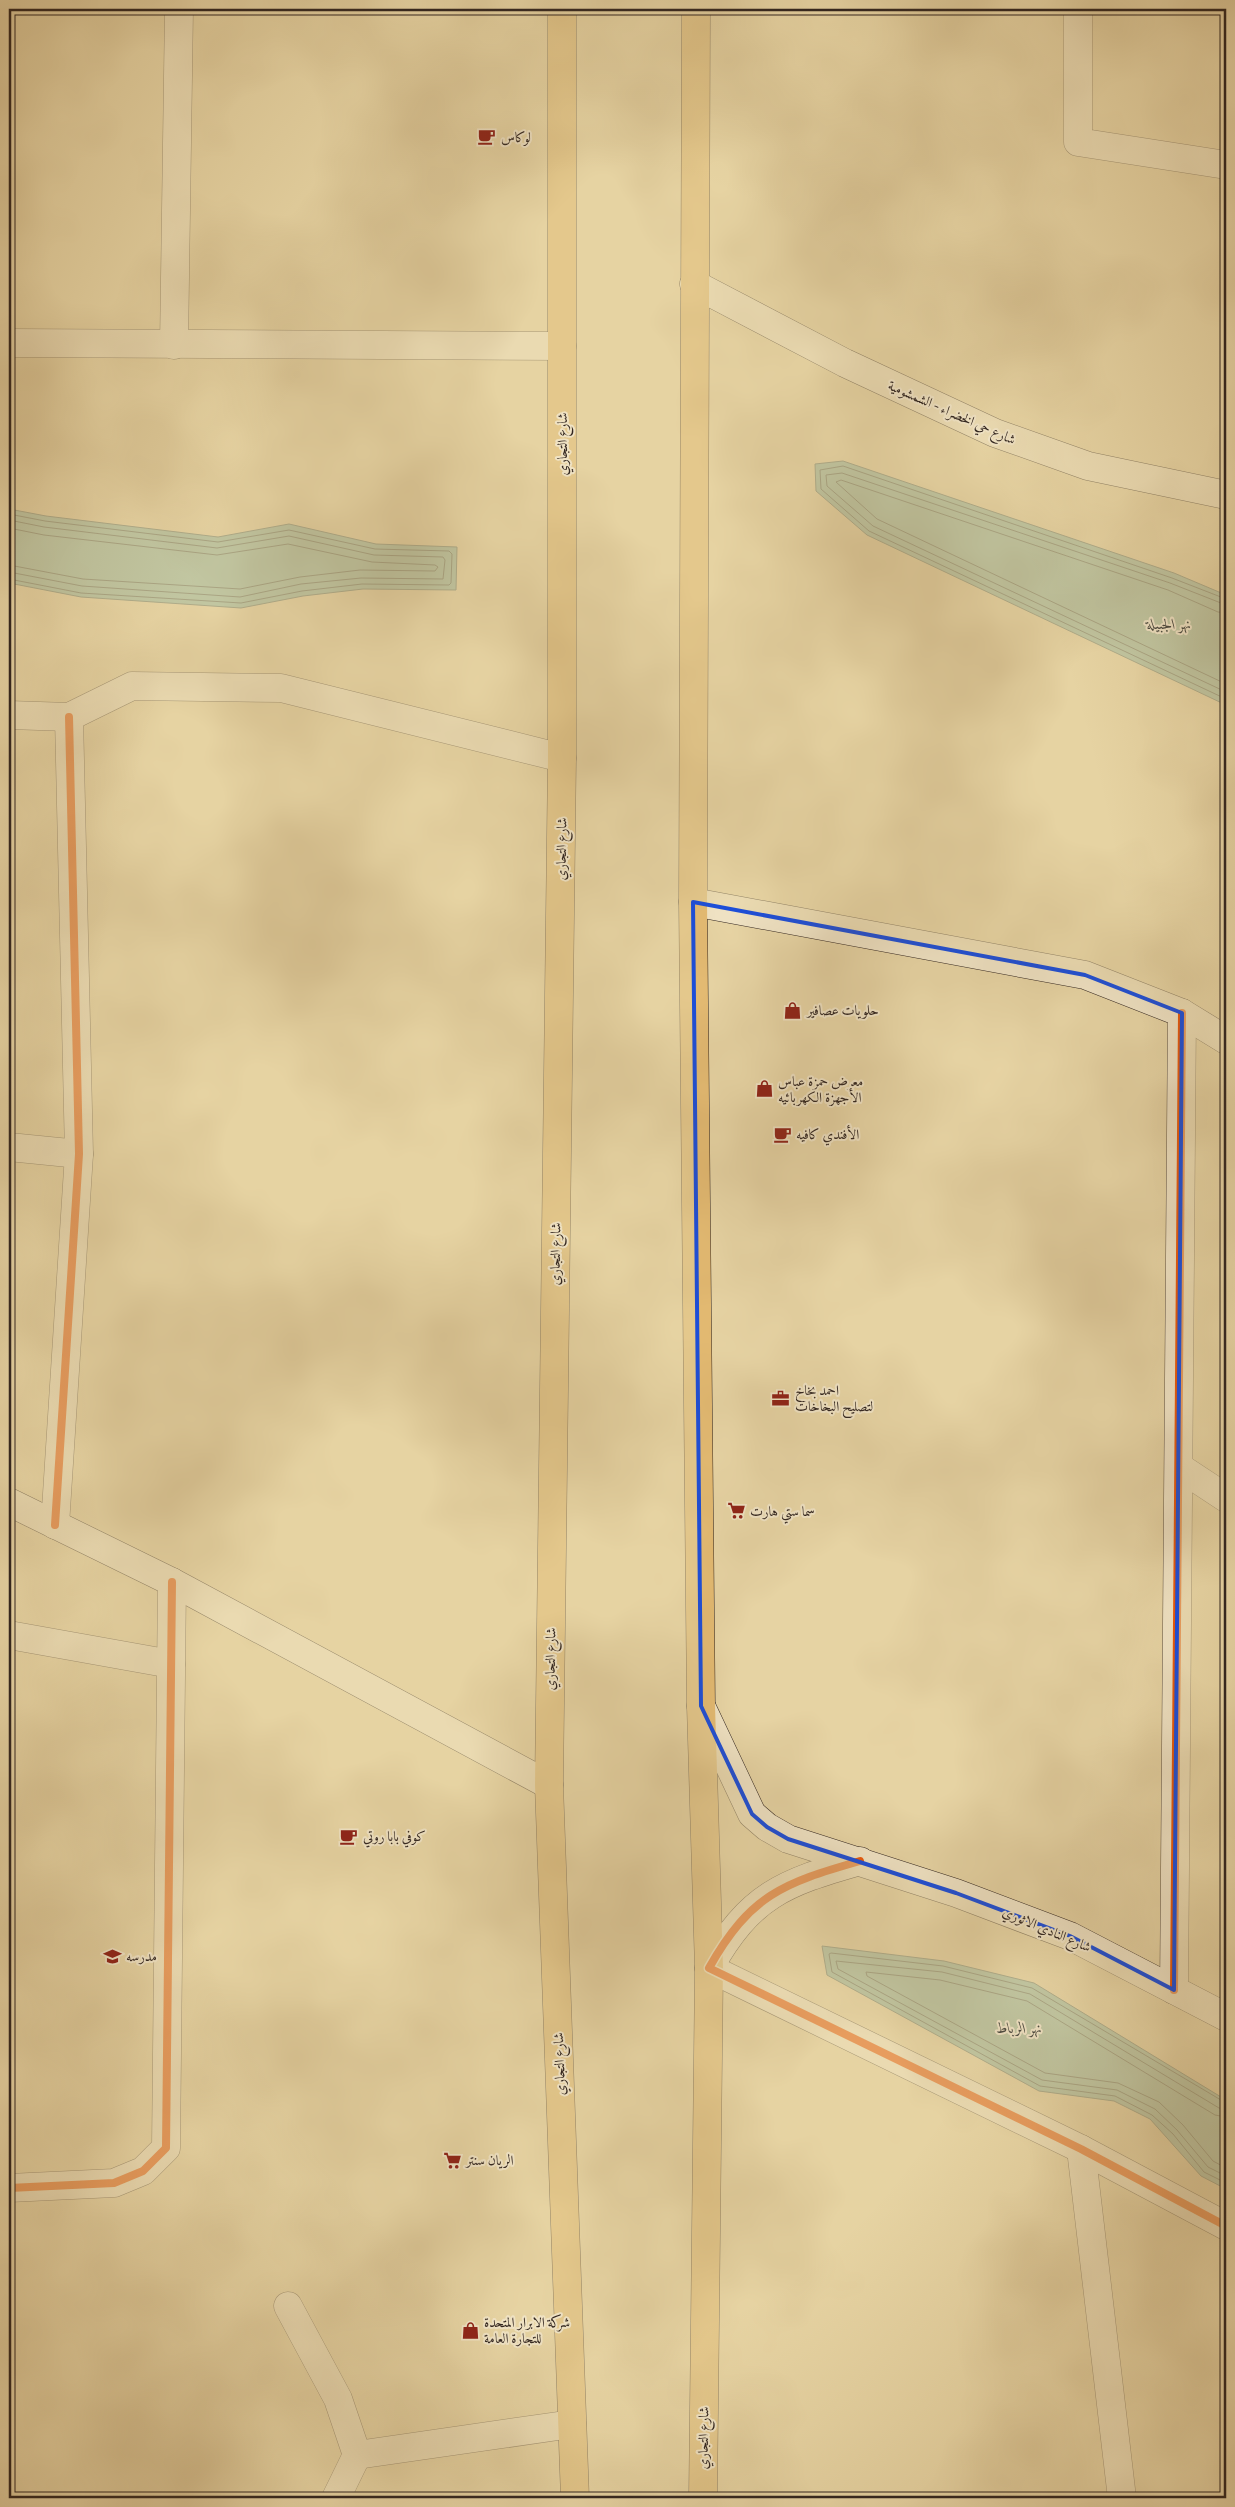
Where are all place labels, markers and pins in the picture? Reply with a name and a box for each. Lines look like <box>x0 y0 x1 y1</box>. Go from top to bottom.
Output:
cafe icon: لوكاس <box>477 127 497 147</box>
place label: لوكاس <box>501 129 531 148</box>
shop icon: حلويات عصافير <box>783 1000 803 1020</box>
place label: حلويات عصافير <box>805 1002 879 1021</box>
place label: معرض حمزة عباس الأجهزة الكهربائيه <box>778 1073 863 1108</box>
shop icon: معرض حمزة عباس الأجهزة الكهربائيه <box>754 1079 774 1099</box>
cafe icon: الأفندي كافيه <box>772 1124 792 1144</box>
place label: الأفندي كافيه <box>796 1124 859 1146</box>
place label: احمد بخاخ لتصليح البخاخات <box>795 1382 873 1419</box>
office icon: احمد بخاخ لتصليح البخاخات <box>771 1388 791 1408</box>
supermarket icon: سما ستي هارت <box>726 1501 746 1521</box>
place label: سما ستي هارت <box>750 1503 815 1524</box>
cafe icon: كوفي بابا روتي <box>339 1826 359 1846</box>
place label: كوفي بابا روتي <box>363 1828 426 1848</box>
school or university icon: مدرسه <box>102 1946 122 1966</box>
place label: مدرسه <box>126 1948 157 1967</box>
supermarket icon: الريان سنتر <box>442 2150 462 2170</box>
place label: الريان سنتر <box>464 2152 514 2171</box>
place label: شركة الابرار المتحدة للتجارة العامة <box>484 2314 570 2349</box>
shop icon: شركة الابرار المتحدة للتجارة العامة <box>460 2320 480 2340</box>

